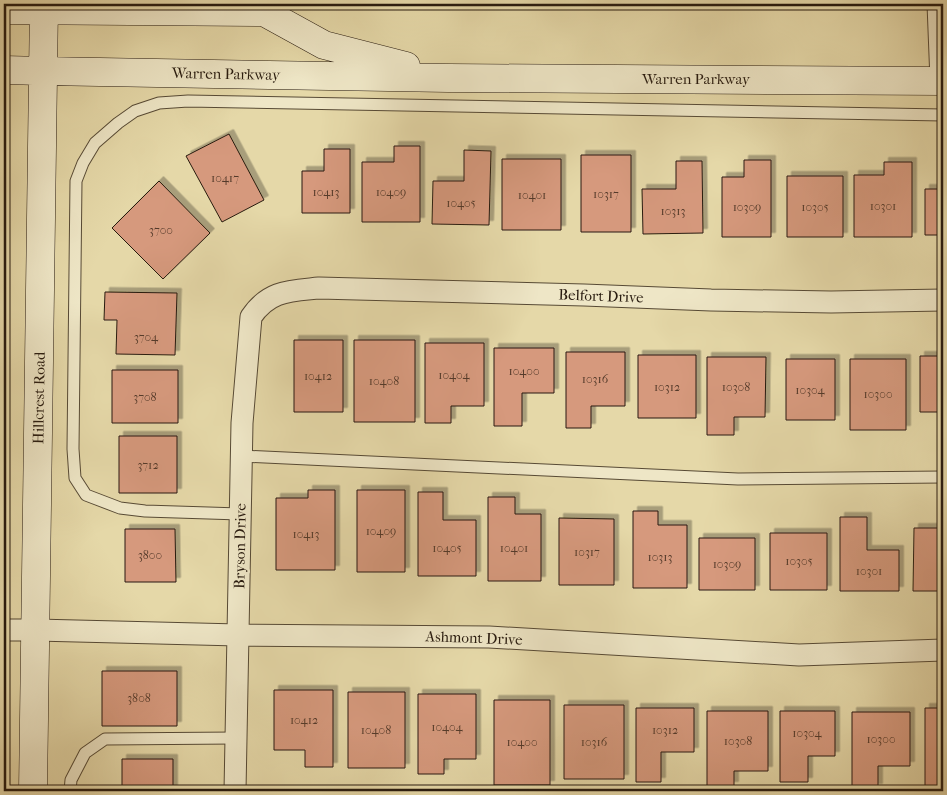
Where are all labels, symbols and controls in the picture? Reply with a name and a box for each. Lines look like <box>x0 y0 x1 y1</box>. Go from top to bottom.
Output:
street label: Warren Parkway <box>171 64 281 84</box>
street label: Warren Parkway <box>641 70 751 88</box>
house number: 10417 <box>211 171 239 185</box>
house number: 10413 <box>313 185 340 199</box>
house number: 10409 <box>376 185 406 199</box>
house number: 10317 <box>593 187 619 201</box>
house number: 10401 <box>518 188 546 202</box>
house number: 10405 <box>446 196 476 210</box>
house number: 10301 <box>870 199 896 213</box>
house number: 10309 <box>733 200 761 214</box>
house number: 10305 <box>801 200 829 214</box>
house number: 10313 <box>661 204 686 218</box>
house number: 3700 <box>149 223 173 237</box>
street label: Belfort Drive <box>558 286 644 306</box>
house number: 3704 <box>134 330 159 344</box>
street label: Hillcrest Road <box>29 351 49 444</box>
house number: 10400 <box>508 364 540 378</box>
house number: 10404 <box>438 368 471 382</box>
house number: 10412 <box>304 369 332 383</box>
house number: 10316 <box>582 372 609 386</box>
house number: 10408 <box>369 374 399 388</box>
house number: 10312 <box>654 380 680 394</box>
house number: 10308 <box>722 380 750 394</box>
house number: 10304 <box>795 383 826 397</box>
house number: 10300 <box>864 387 893 401</box>
house number: 3708 <box>133 390 157 404</box>
house number: 3712 <box>137 458 159 472</box>
street label: Bryson Drive <box>230 502 250 589</box>
house number: 10409 <box>366 524 396 538</box>
house number: 10413 <box>293 527 320 541</box>
house number: 10405 <box>432 541 462 555</box>
house number: 10401 <box>500 541 528 555</box>
house number: 10317 <box>574 545 600 559</box>
house number: 3800 <box>138 548 162 562</box>
house number: 10313 <box>648 550 673 564</box>
house number: 10305 <box>785 554 813 568</box>
house number: 10309 <box>713 557 741 571</box>
house number: 10301 <box>856 564 882 578</box>
street label: Ashmont Drive <box>424 627 524 649</box>
house number: 3808 <box>127 691 151 705</box>
house number: 10412 <box>290 713 318 727</box>
house number: 10404 <box>431 720 464 734</box>
house number: 10408 <box>361 723 391 737</box>
house number: 10312 <box>652 723 678 737</box>
house number: 10304 <box>792 726 823 740</box>
house number: 10300 <box>867 732 896 746</box>
house number: 10308 <box>724 734 752 748</box>
house number: 10400 <box>506 735 538 749</box>
house number: 10316 <box>581 735 608 749</box>

